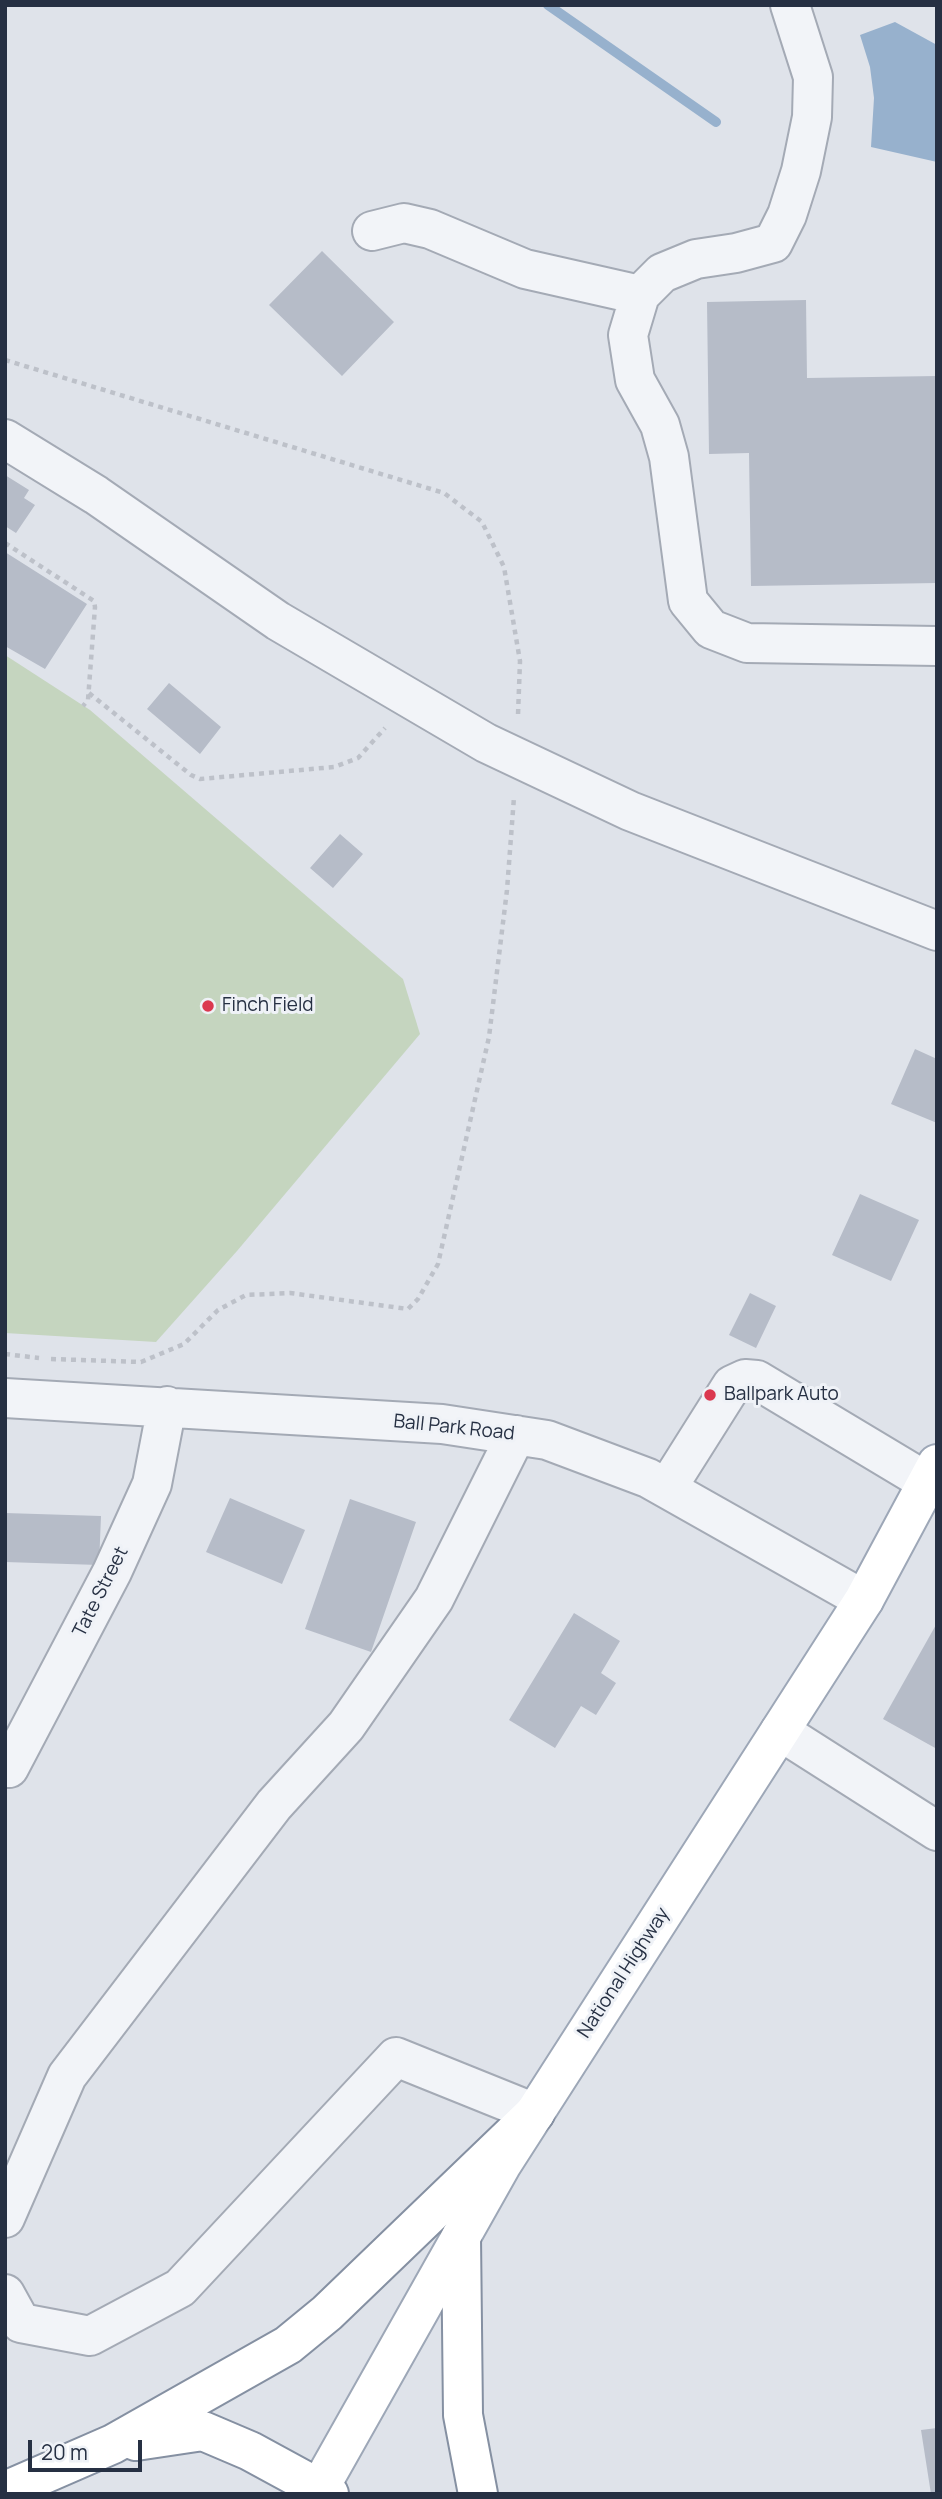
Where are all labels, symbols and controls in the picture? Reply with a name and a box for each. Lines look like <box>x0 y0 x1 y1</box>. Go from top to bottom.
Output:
place label: Finch Field <box>222 995 314 1017</box>
marker: Finch Field <box>200 998 216 1014</box>
place label: Ballpark Auto <box>724 1384 839 1406</box>
marker: Ballpark Auto <box>702 1387 718 1403</box>
street label: Ball Park Road <box>392 1410 516 1446</box>
street label: Tate Street <box>68 1543 134 1641</box>
street label: National Highway <box>573 1904 675 2042</box>
scale bar <box>32 2426 145 2470</box>
text: 20 m <box>41 2438 88 2466</box>

